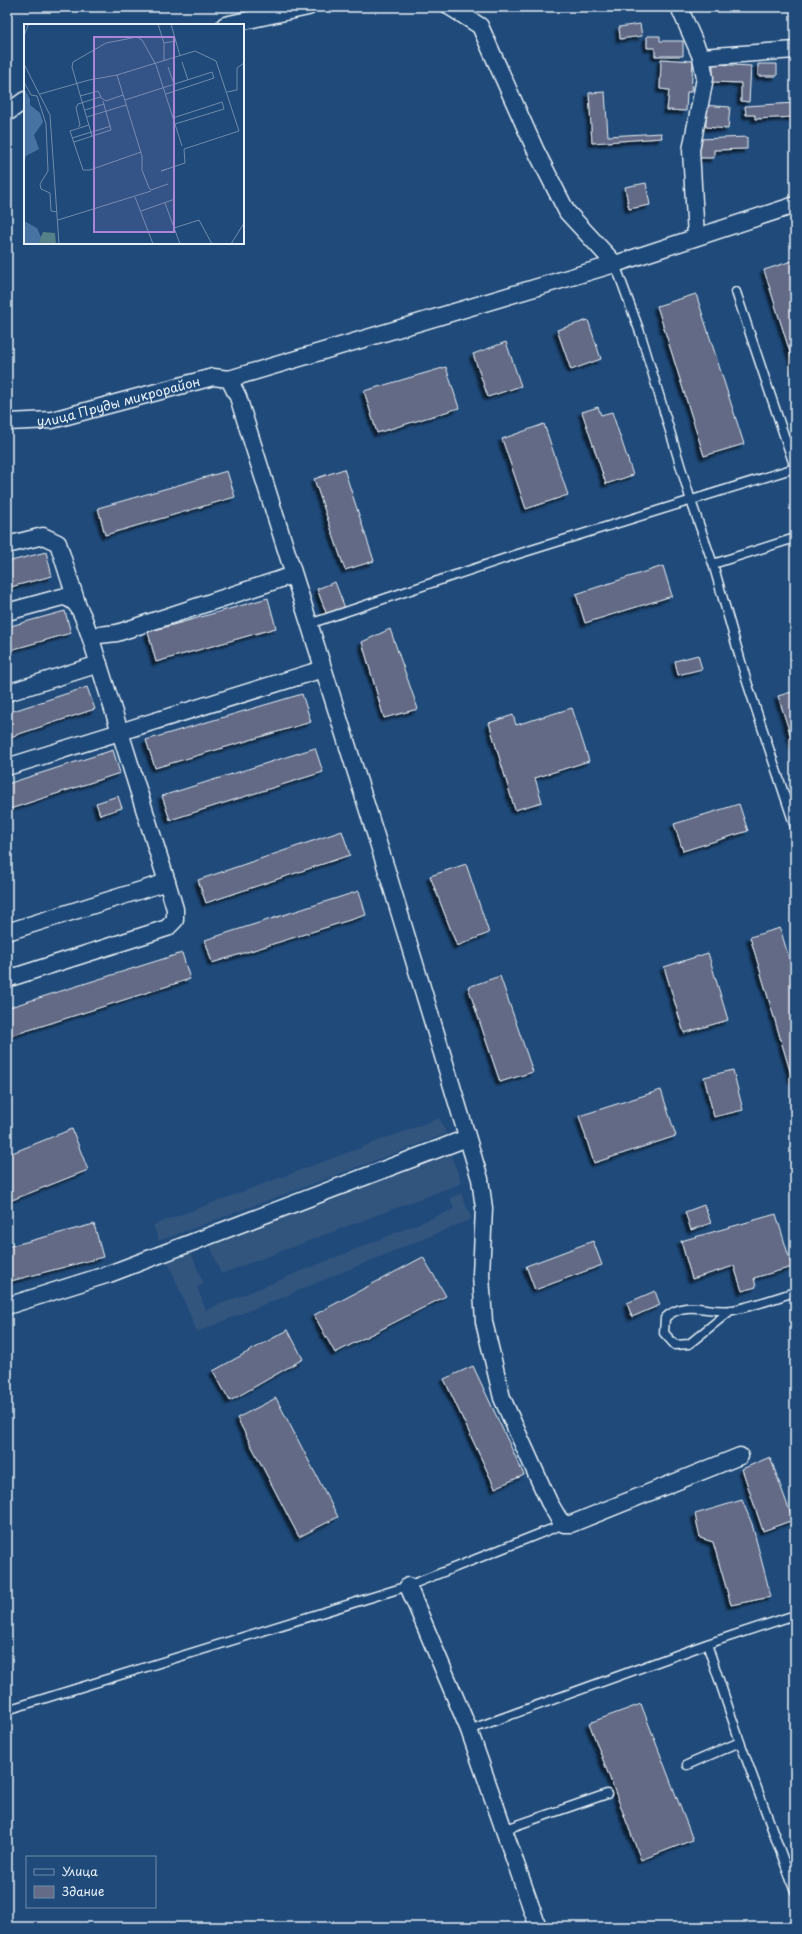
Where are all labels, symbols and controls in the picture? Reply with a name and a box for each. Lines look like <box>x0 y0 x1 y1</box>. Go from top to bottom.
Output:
inset map <box>24 24 244 244</box>
street label: улица Пруды микрорайон <box>36 371 202 430</box>
legend <box>26 1856 156 1908</box>
text: Улица <box>62 1862 98 1880</box>
text: Здание <box>62 1882 104 1900</box>

